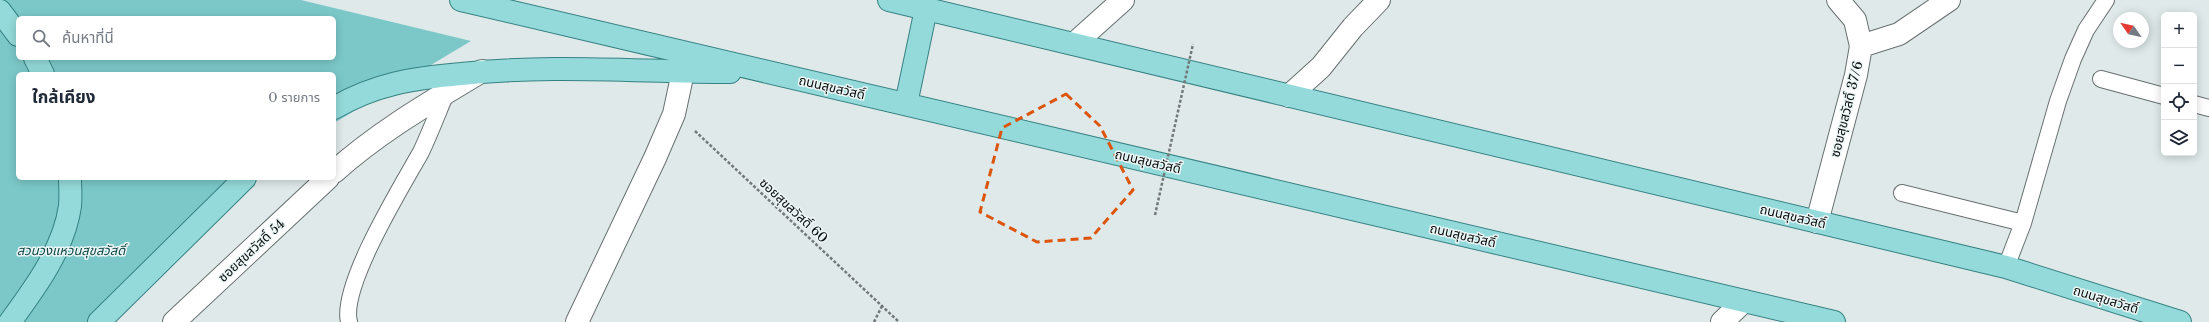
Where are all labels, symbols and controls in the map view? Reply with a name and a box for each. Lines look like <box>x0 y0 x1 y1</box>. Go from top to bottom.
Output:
north arrow <box>2113 12 2149 48</box>
map controls <box>2161 12 2197 156</box>
button: + <box>2161 12 2197 48</box>
search box <box>16 16 336 60</box>
icon: search <box>30 27 52 49</box>
text: ค้นหาที่นี่ <box>62 28 114 47</box>
button: − <box>2161 48 2197 84</box>
street label: ซอยสุขสวัสดิ์ 37/6 <box>1826 59 1867 159</box>
street label: ถนนสุขสวัสดิ์ <box>797 72 867 103</box>
button: locate <box>2161 84 2197 120</box>
text: ใกล้เคียง <box>32 87 95 108</box>
text: 0 รายการ <box>268 89 320 106</box>
button: layers <box>2161 120 2197 156</box>
street label: ถนนสุขสวัสดิ์ <box>1113 146 1183 177</box>
street label: ซอยสุขสวัสดิ์ 60 <box>756 174 831 246</box>
street label: ถนนสุขสวัสดิ์ <box>1758 201 1828 232</box>
street label: ซอยสุขสวัสดิ์ 54 <box>214 215 288 286</box>
street label: ถนนสุขสวัสดิ์ <box>1428 220 1498 251</box>
park label: สวนวงแหวนสุขสวัสดิ์ <box>17 242 129 259</box>
street label: ถนนสุขสวัสดิ์ <box>2071 281 2141 317</box>

